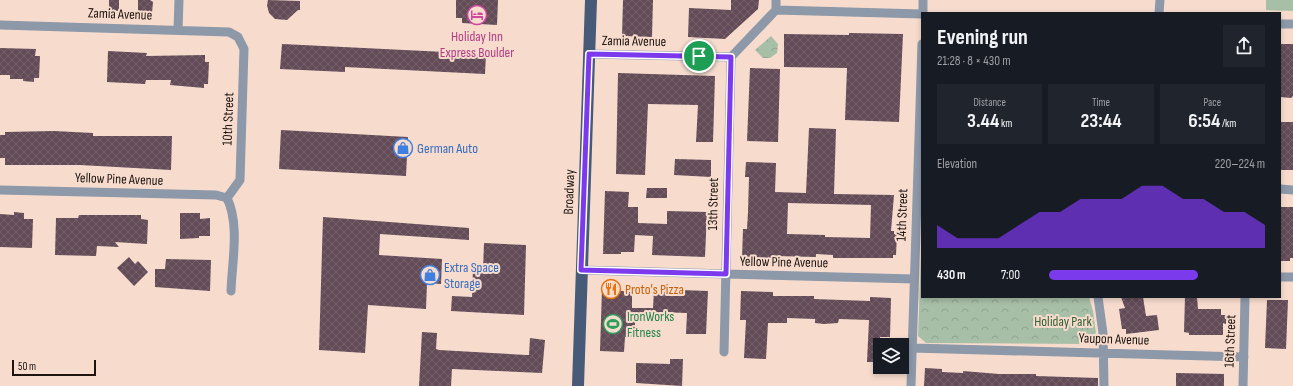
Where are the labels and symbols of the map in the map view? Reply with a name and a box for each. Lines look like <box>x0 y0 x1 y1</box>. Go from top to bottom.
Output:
street label: Zamia Avenue <box>87 4 153 24</box>
hotel icon: Holiday Inn Express Boulder <box>466 4 488 26</box>
place label: Holiday Inn Express Boulder <box>440 28 514 61</box>
street label: Zamia Avenue <box>602 32 666 50</box>
pin <box>682 39 716 73</box>
street label: 10th Street <box>219 92 237 146</box>
shop icon: German Auto <box>392 137 414 159</box>
place label: German Auto <box>417 140 478 157</box>
street label: Broadway <box>560 168 578 215</box>
street label: Yellow Pine Avenue <box>75 169 163 189</box>
street label: 13th Street <box>704 177 722 231</box>
street label: 14th Street <box>893 188 911 242</box>
street label: Yellow Pine Avenue <box>740 253 828 271</box>
place label: Extra Space Storage <box>444 259 499 292</box>
shop icon: Extra Space Storage <box>419 264 441 286</box>
restaurant icon: Proto's Pizza <box>600 278 622 300</box>
place label: Proto's Pizza <box>625 281 684 298</box>
place label: IronWorks Fitness <box>627 308 674 341</box>
sports icon: IronWorks Fitness <box>602 313 624 335</box>
park label: Holiday Park <box>1034 313 1092 330</box>
street label: 16th Street <box>1221 314 1239 368</box>
street label: Yaupon Avenue <box>1078 329 1150 349</box>
scale bar <box>12 358 96 377</box>

